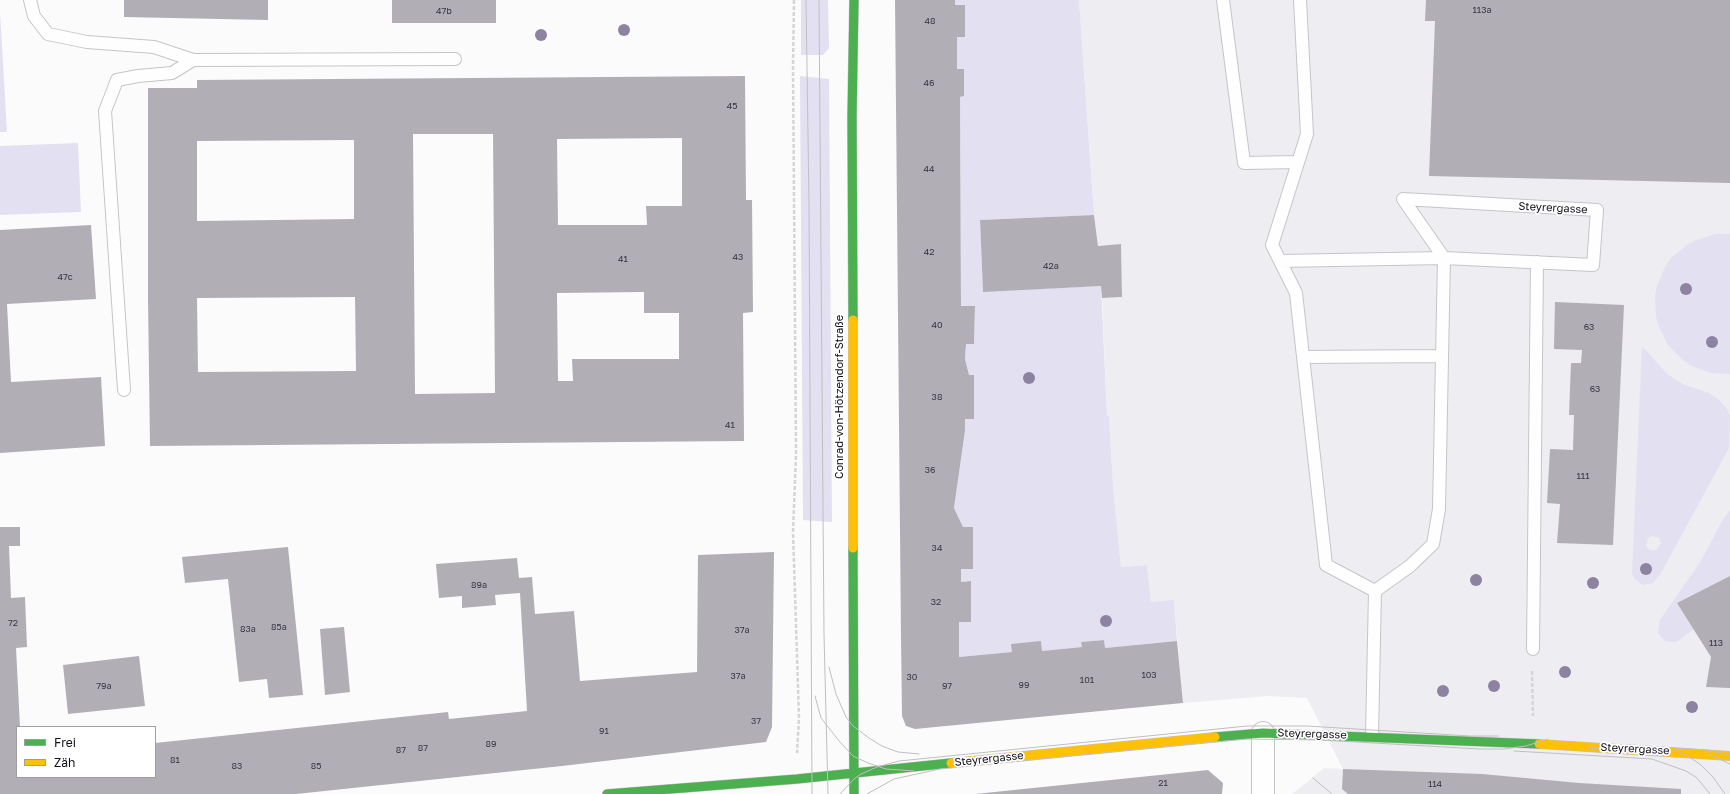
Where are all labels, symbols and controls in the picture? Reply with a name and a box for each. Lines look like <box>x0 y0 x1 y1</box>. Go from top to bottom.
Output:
house number: 113a <box>1472 5 1492 15</box>
house number: 47b <box>436 6 452 16</box>
house number: 48 <box>925 16 935 26</box>
house number: 46 <box>924 78 934 88</box>
house number: 45 <box>727 101 737 111</box>
house number: 44 <box>924 164 934 174</box>
street label: Steyrergasse <box>1518 200 1588 216</box>
house number: 42 <box>924 247 934 257</box>
house number: 43 <box>733 252 743 262</box>
house number: 41 <box>618 254 628 264</box>
house number: 42a <box>1043 261 1059 271</box>
house number: 47c <box>57 272 73 282</box>
street label: Conrad-von-Hötzendorf-Straße <box>833 315 847 479</box>
house number: 40 <box>931 320 943 330</box>
house number: 63 <box>1584 322 1594 332</box>
house number: 63 <box>1590 384 1600 394</box>
house number: 38 <box>932 392 942 402</box>
house number: 41 <box>725 420 735 430</box>
house number: 36 <box>925 465 935 475</box>
house number: 111 <box>1576 471 1590 481</box>
house number: 34 <box>932 543 942 553</box>
house number: 89a <box>471 580 487 590</box>
house number: 32 <box>931 597 941 607</box>
house number: 72 <box>8 618 18 628</box>
house number: 85a <box>271 622 287 632</box>
house number: 83a <box>240 624 256 634</box>
house number: 37a <box>734 625 750 635</box>
house number: 113 <box>1709 638 1723 648</box>
house number: 103 <box>1141 670 1157 680</box>
house number: 37a <box>730 671 746 681</box>
house number: 30 <box>907 672 917 682</box>
house number: 101 <box>1080 675 1094 685</box>
house number: 99 <box>1019 680 1029 690</box>
house number: 79a <box>96 681 112 691</box>
house number: 97 <box>942 681 952 691</box>
house number: 37 <box>751 716 761 726</box>
legend <box>16 726 156 778</box>
house number: 91 <box>599 726 609 736</box>
street label: Steyrergasse <box>1277 726 1347 742</box>
text: Frei <box>54 735 76 750</box>
house number: 89 <box>486 739 496 749</box>
street label: Steyrergasse <box>1600 741 1670 757</box>
house number: 87 <box>418 743 428 753</box>
house number: 87 <box>396 745 406 755</box>
street label: Steyrergasse <box>954 749 1024 769</box>
text: Zäh <box>54 755 75 770</box>
house number: 81 <box>170 755 180 765</box>
house number: 83 <box>232 761 242 771</box>
house number: 85 <box>311 761 321 771</box>
house number: 21 <box>1158 778 1168 788</box>
house number: 114 <box>1428 779 1442 789</box>

